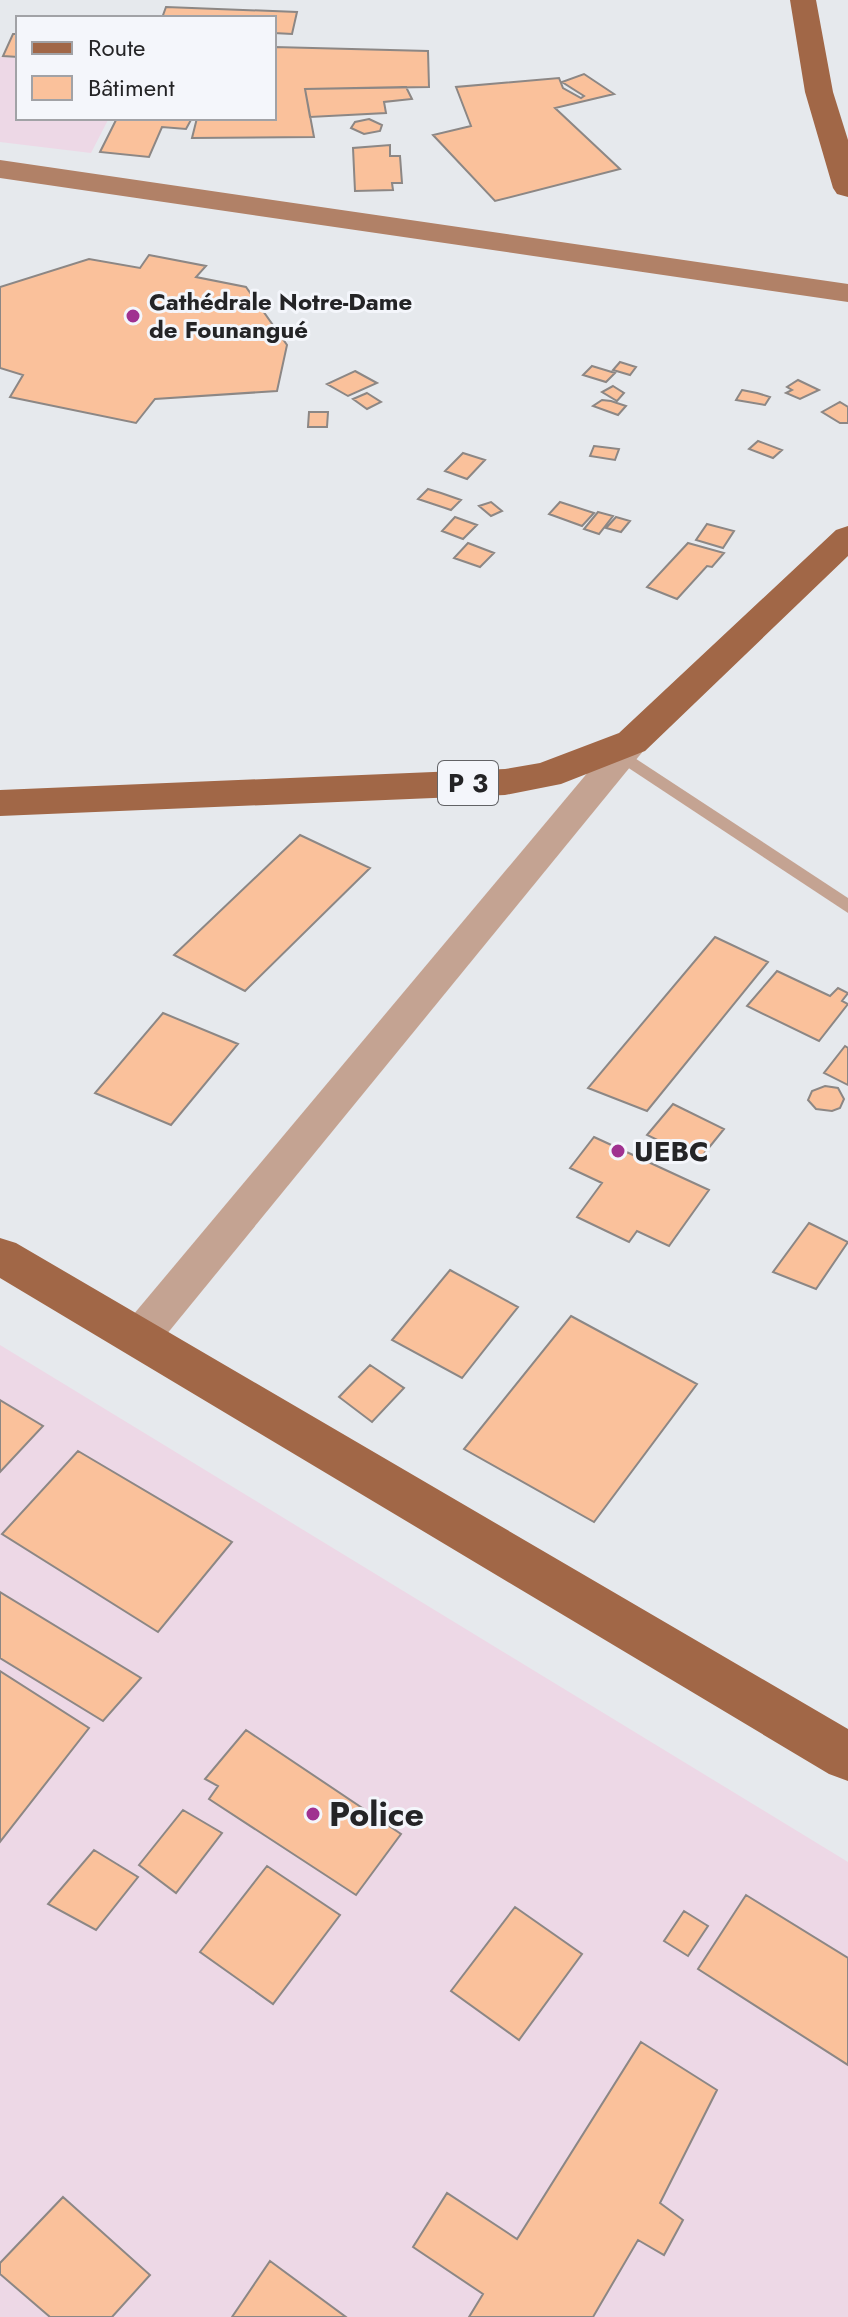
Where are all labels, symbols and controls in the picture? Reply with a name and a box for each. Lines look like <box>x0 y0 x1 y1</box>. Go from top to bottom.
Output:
legend <box>16 16 276 120</box>
text: Route <box>88 30 145 65</box>
text: Bâtiment <box>88 70 175 105</box>
place label: Cathédrale Notre-Dame de Founangué <box>149 284 412 347</box>
marker: Cathédrale Notre-Dame de Founangué <box>124 307 142 325</box>
road number: P 3 <box>438 761 498 805</box>
place label: UEBC <box>634 1131 709 1172</box>
marker: UEBC <box>609 1142 627 1160</box>
place label: Police <box>329 1790 424 1839</box>
marker: Police <box>304 1805 322 1823</box>

